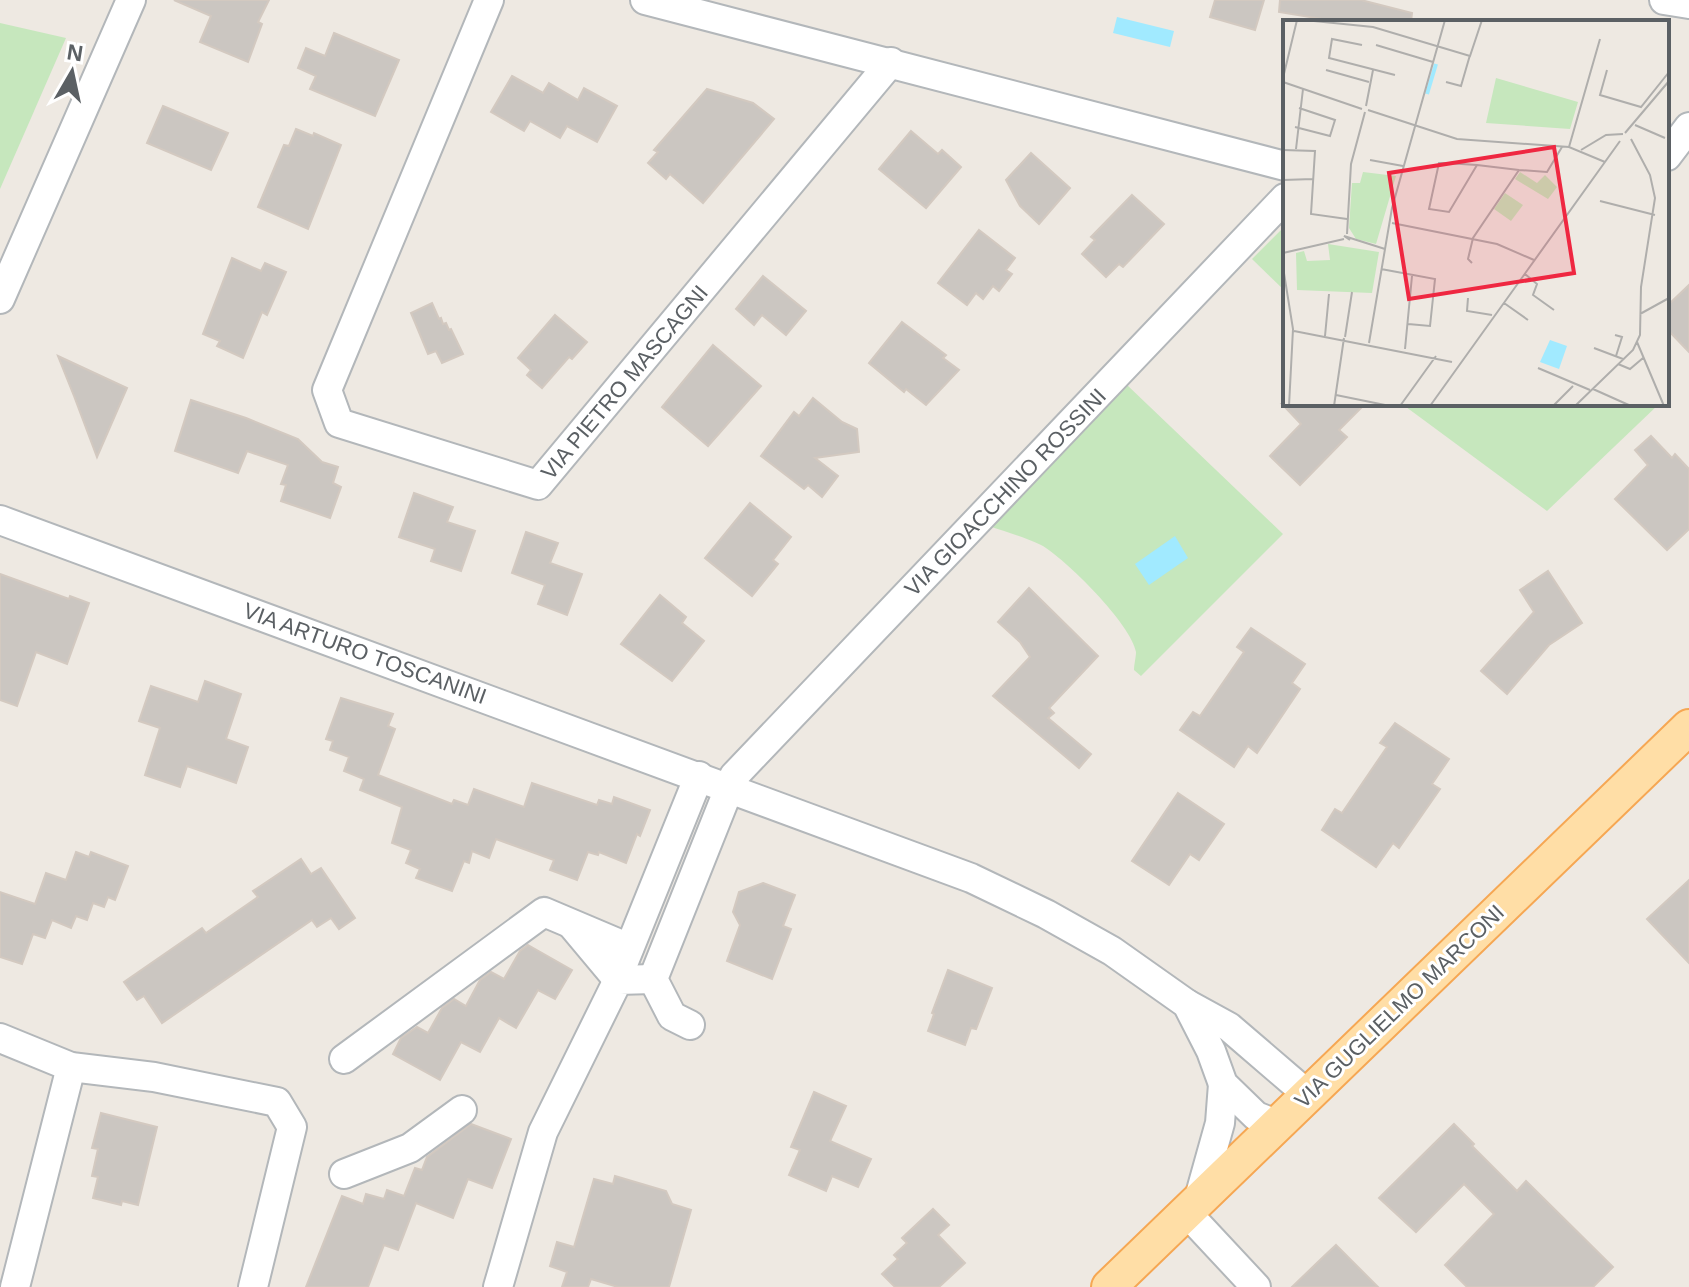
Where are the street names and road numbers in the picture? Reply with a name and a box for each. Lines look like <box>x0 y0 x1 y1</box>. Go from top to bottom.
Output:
street label: VIA PIETRO MASCAGNI <box>536 280 713 484</box>
street label: VIA GIOACCHINO ROSSINI <box>900 383 1111 601</box>
street label: VIA ARTURO TOSCANINI <box>240 598 490 709</box>
street label: VIA GUGLIELMO MARCONI <box>1290 900 1509 1113</box>

